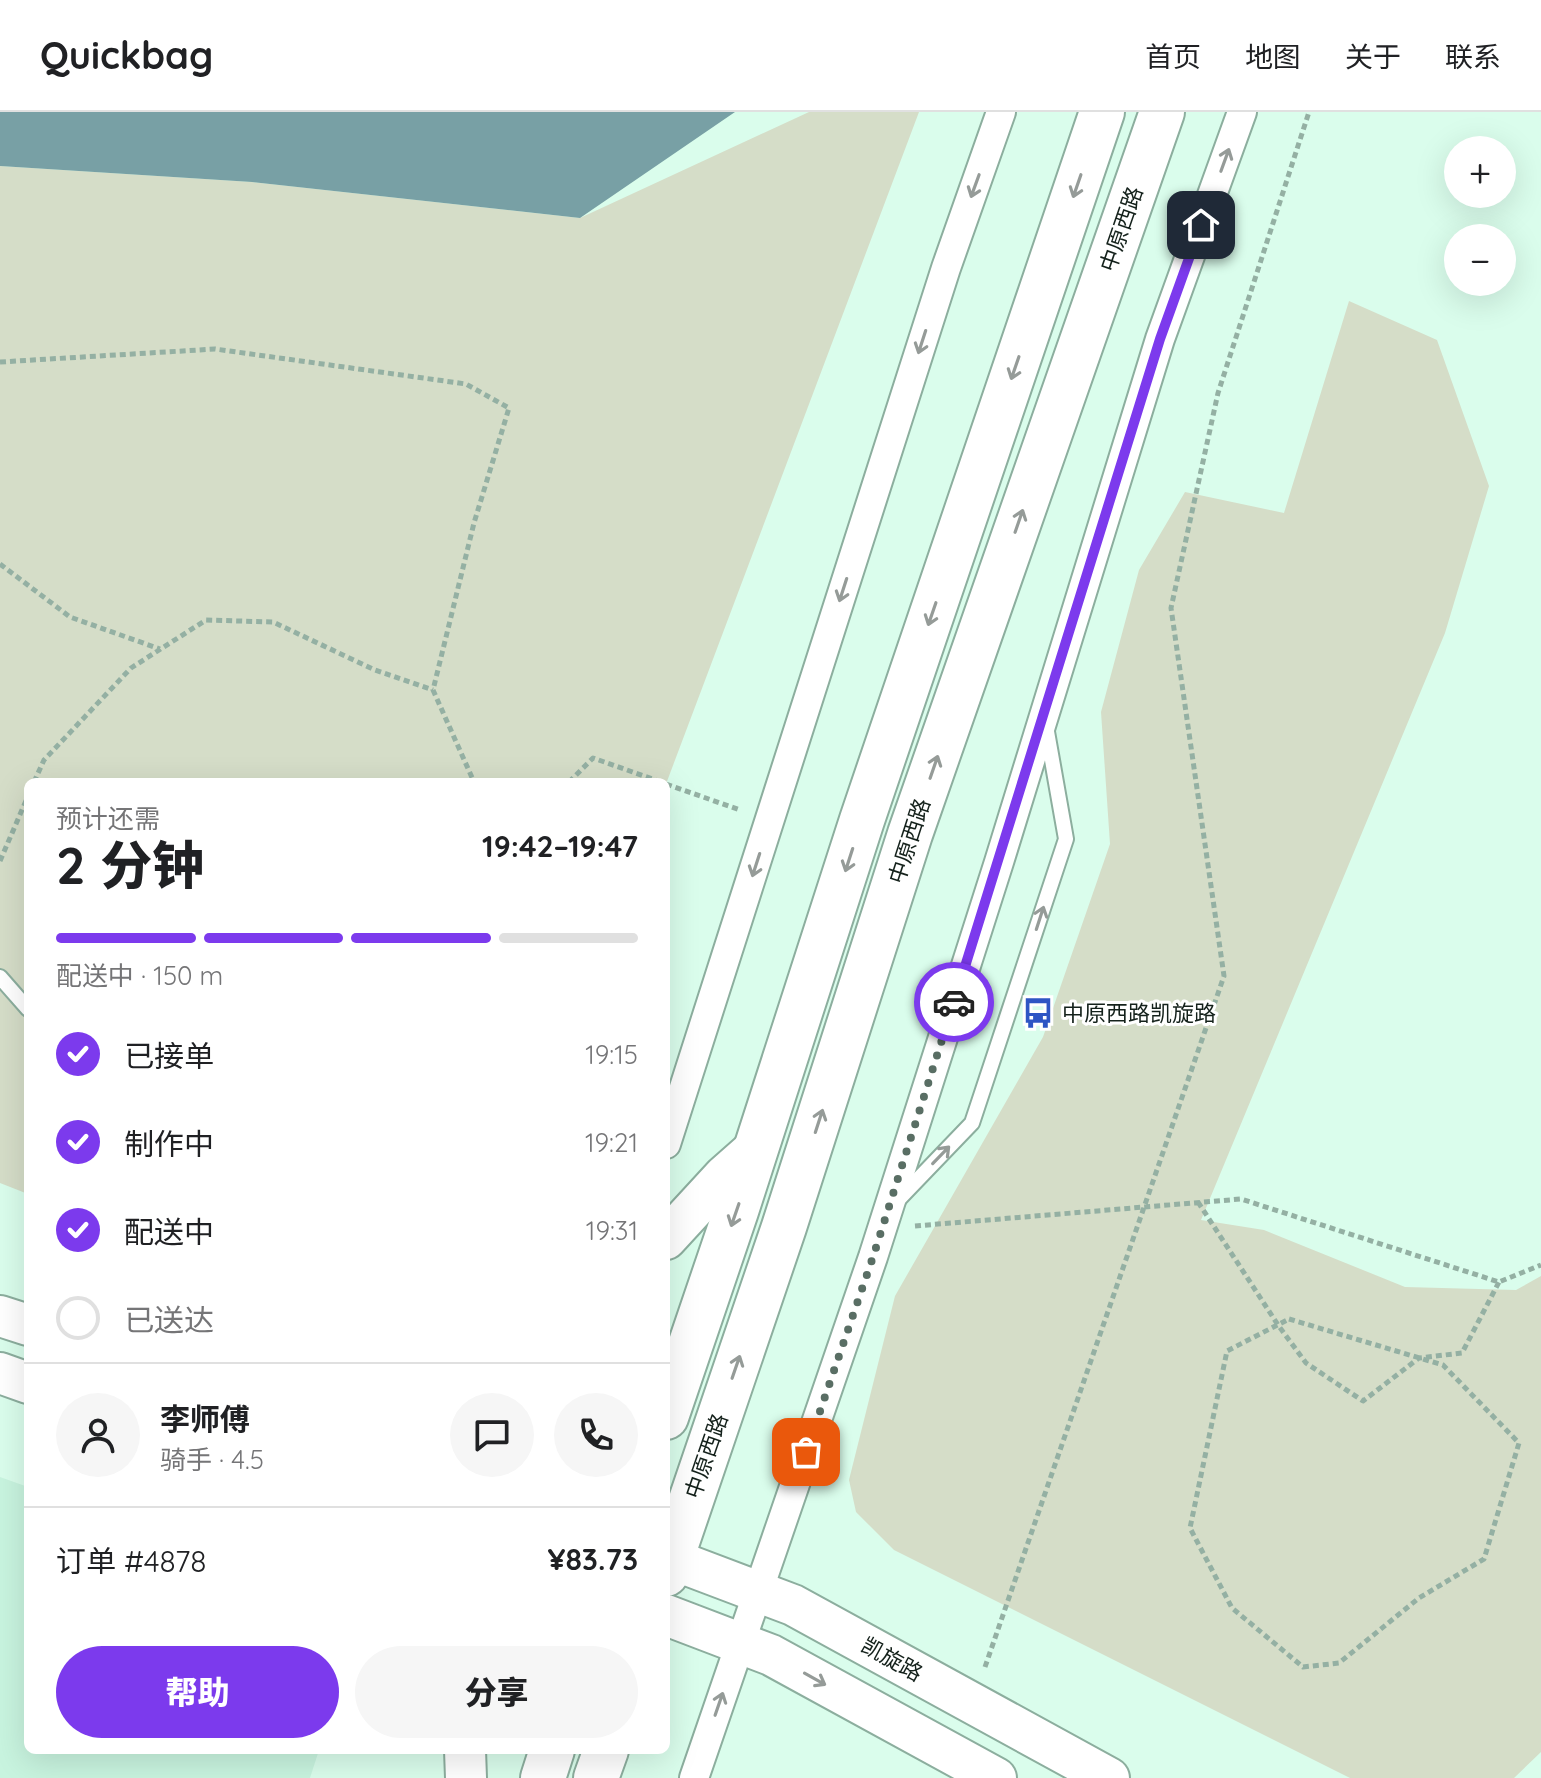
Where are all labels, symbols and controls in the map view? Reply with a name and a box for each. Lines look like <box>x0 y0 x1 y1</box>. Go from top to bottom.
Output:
text: Quickbag <box>40 31 213 79</box>
text: 首页 <box>1145 39 1201 74</box>
text: 地图 <box>1245 39 1301 74</box>
text: 关于 <box>1345 39 1401 74</box>
text: 联系 <box>1445 39 1501 74</box>
map controls <box>1444 136 1516 296</box>
button: + <box>1444 136 1516 208</box>
one-way arrow <box>1218 148 1233 173</box>
one-way arrow <box>967 173 981 197</box>
one-way arrow <box>1069 173 1084 198</box>
street label: 中原西路 <box>1093 183 1149 275</box>
pin <box>1167 191 1235 259</box>
icon: home <box>1179 203 1223 247</box>
button: − <box>1444 224 1516 296</box>
one-way arrow <box>914 329 929 355</box>
one-way arrow <box>1007 355 1022 380</box>
one-way arrow <box>1013 509 1028 534</box>
one-way arrow <box>835 578 850 603</box>
one-way arrow <box>923 601 938 626</box>
one-way arrow <box>927 755 942 780</box>
street label: 中原西路 <box>882 795 936 887</box>
text: 预计还需 <box>56 802 160 835</box>
text: 19:42–19:47 <box>482 827 638 865</box>
text: 2 分钟 <box>56 832 204 897</box>
one-way arrow <box>841 847 856 873</box>
one-way arrow <box>747 852 762 877</box>
one-way arrow <box>1033 906 1048 931</box>
text: 配送中 · 150 m <box>56 959 223 992</box>
courier <box>914 962 994 1042</box>
icon: car <box>932 980 976 1024</box>
bus stop icon: 中原西路凯旋路 <box>1021 996 1055 1030</box>
place label: 中原西路凯旋路 <box>1062 999 1216 1027</box>
icon: check <box>56 1032 100 1076</box>
text: 已接单 <box>124 1037 214 1075</box>
text: 19:15 <box>585 1038 638 1071</box>
one-way arrow <box>812 1108 827 1133</box>
icon: check <box>56 1120 100 1164</box>
text: 制作中 <box>124 1125 214 1163</box>
text: 19:21 <box>585 1126 638 1159</box>
one-way arrow <box>931 1146 950 1165</box>
one-way arrow <box>727 1202 742 1227</box>
icon: check <box>56 1208 100 1252</box>
text: 配送中 <box>124 1213 214 1251</box>
text: 19:31 <box>586 1214 638 1247</box>
text: 已送达 <box>124 1301 214 1339</box>
one-way arrow <box>730 1355 745 1380</box>
button: person <box>56 1393 140 1477</box>
button: chat <box>450 1393 534 1477</box>
button: phone <box>554 1393 638 1477</box>
text: 李师傅 <box>160 1400 250 1438</box>
street label: 中原西路 <box>678 1410 734 1502</box>
pin <box>772 1418 840 1486</box>
icon: bag <box>784 1430 828 1474</box>
text: 骑手 · 4.5 <box>160 1443 264 1476</box>
text: ¥83.73 <box>548 1540 638 1578</box>
text: 订单 #4878 <box>56 1542 207 1580</box>
street label: 凯旋路 <box>856 1631 928 1687</box>
button: 帮助 <box>56 1646 339 1738</box>
button: 分享 <box>355 1646 638 1738</box>
one-way arrow <box>802 1671 826 1687</box>
one-way arrow <box>713 1692 728 1717</box>

